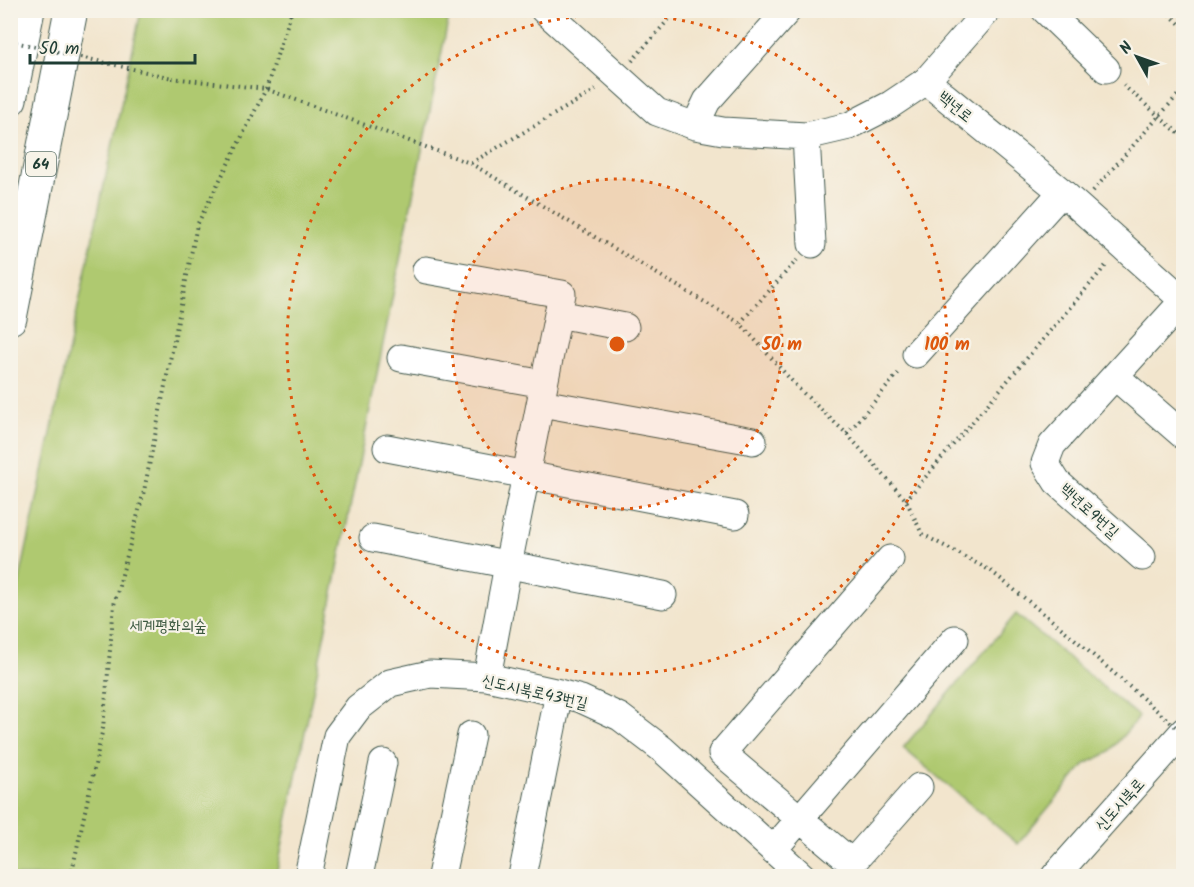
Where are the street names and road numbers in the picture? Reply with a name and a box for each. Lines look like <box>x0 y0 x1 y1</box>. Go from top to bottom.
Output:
street label: 백년로 <box>932 85 978 129</box>
road number: 64 <box>26 152 56 176</box>
street label: 백년로9번길 <box>1054 478 1124 545</box>
street label: 신도시북로43번길 <box>479 668 590 717</box>
street label: 신도시북로 <box>1089 773 1151 837</box>

